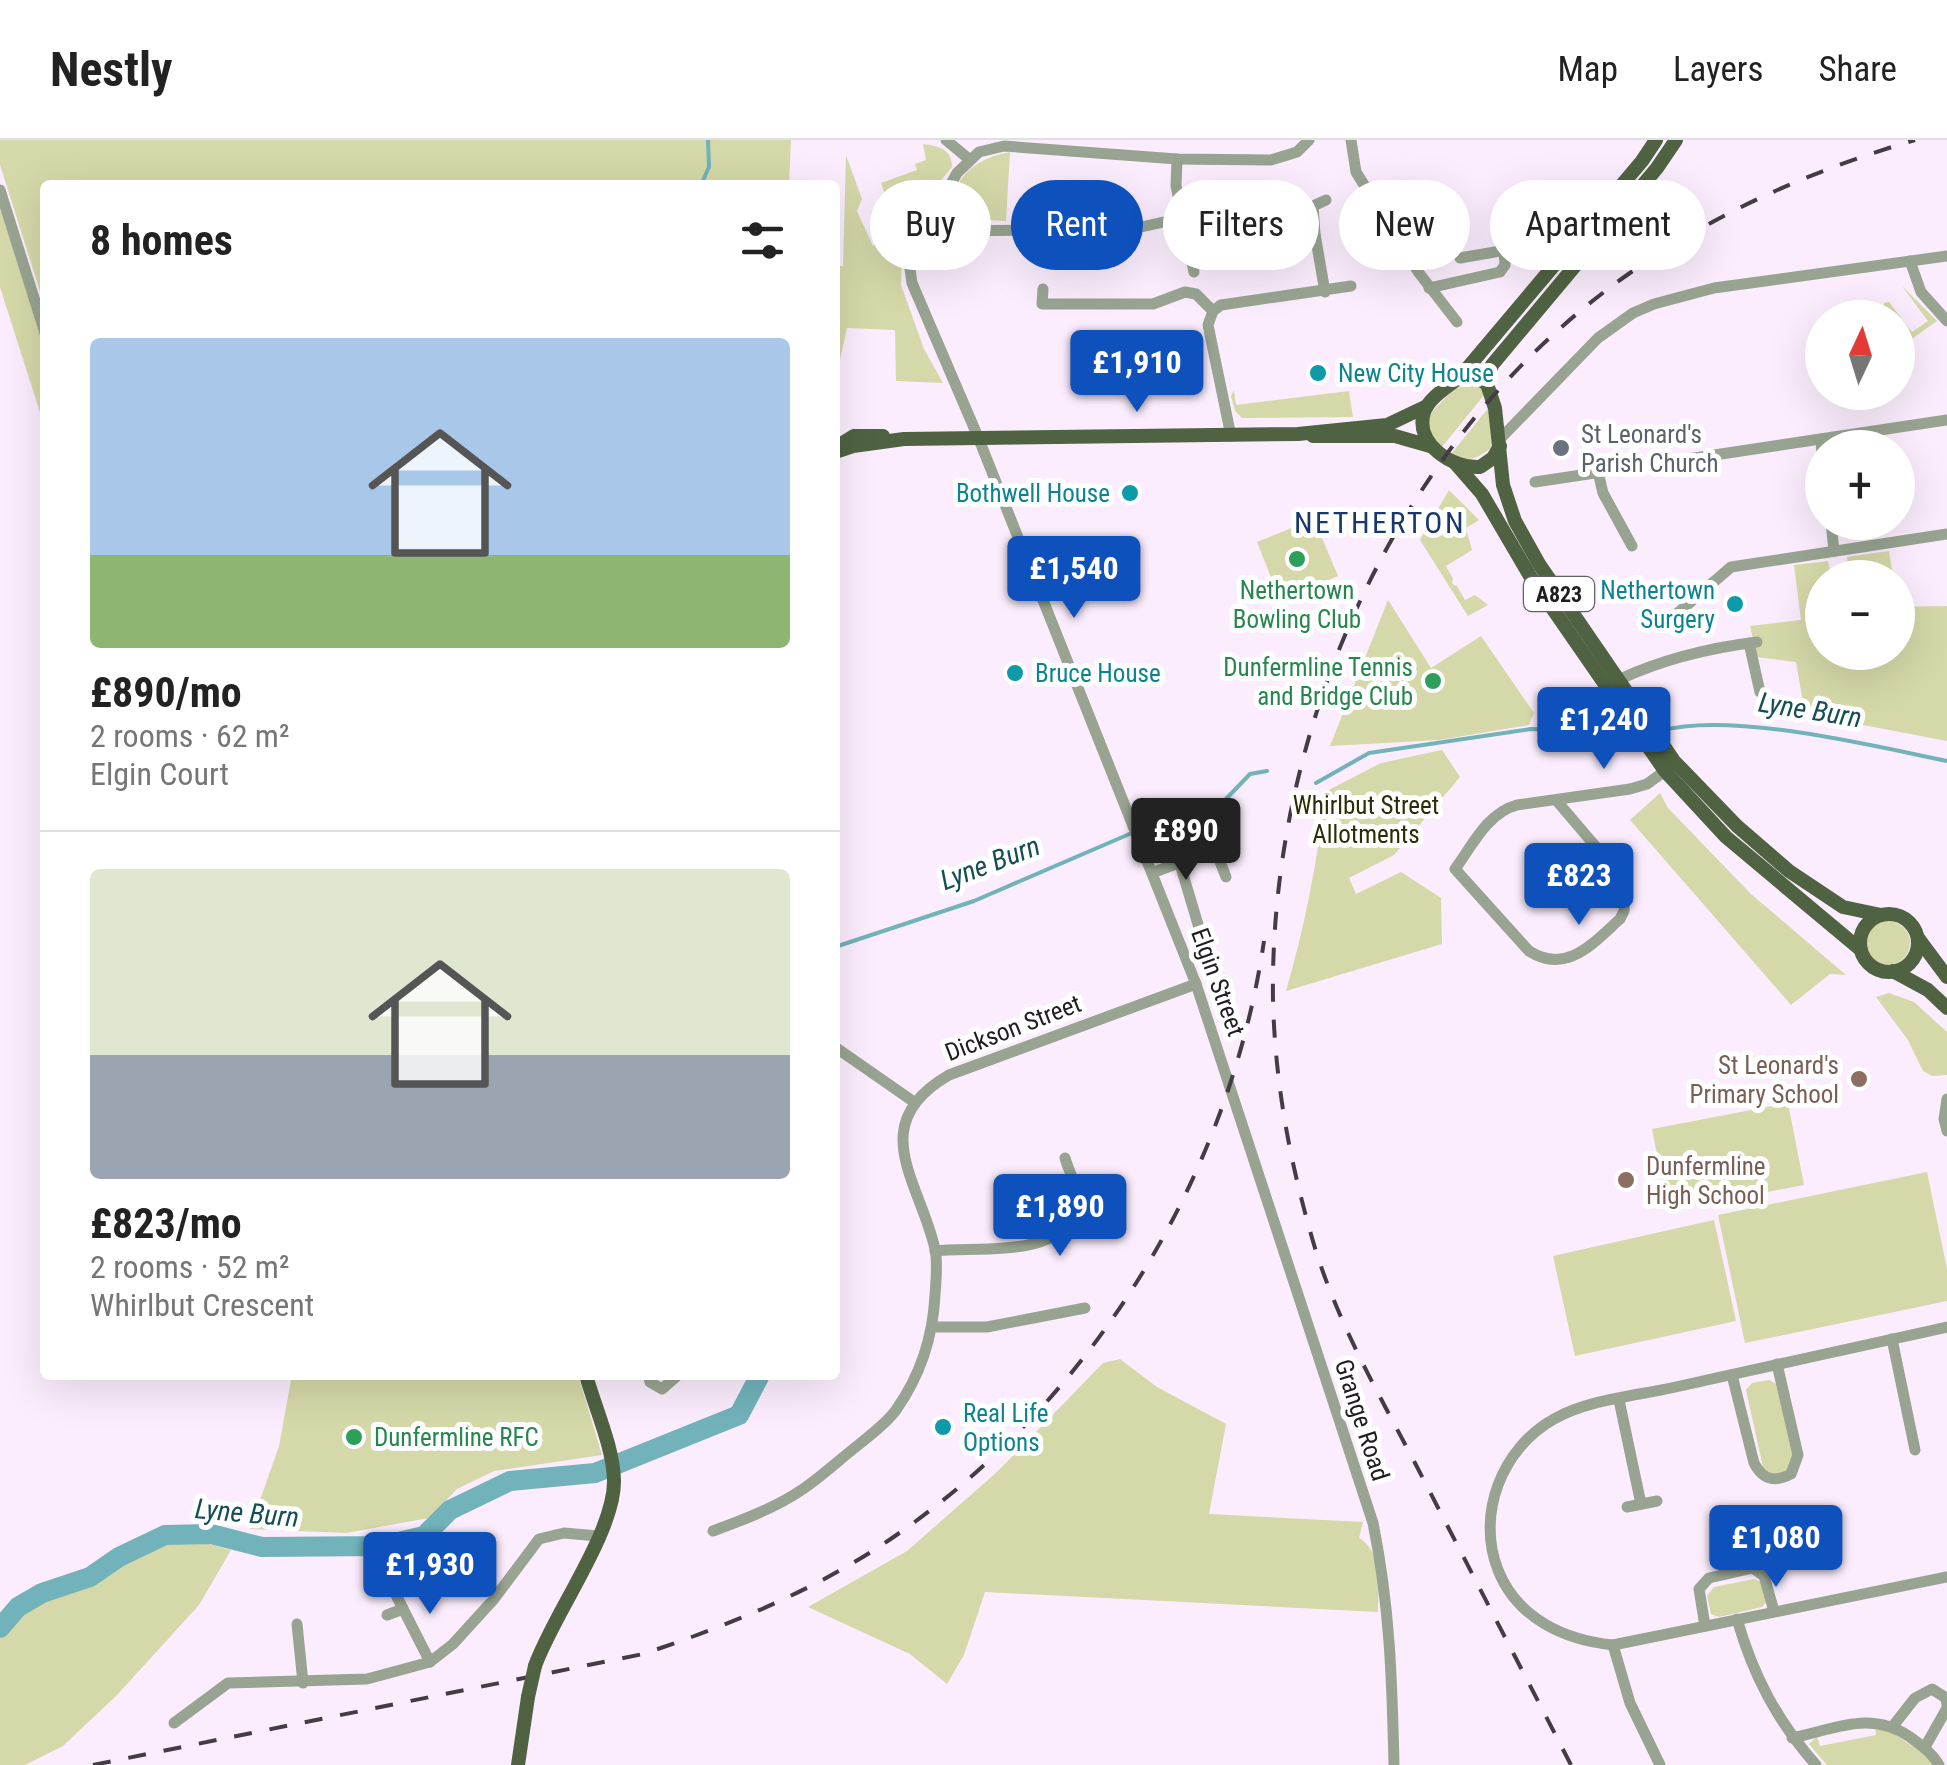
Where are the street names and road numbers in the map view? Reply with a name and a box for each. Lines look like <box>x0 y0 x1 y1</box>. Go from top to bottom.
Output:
road number: A823 <box>1524 577 1594 611</box>
street label: Elgin Street <box>1185 924 1251 1040</box>
street label: Dickson Street <box>941 989 1085 1067</box>
street label: Grange Road <box>1329 1356 1395 1484</box>

